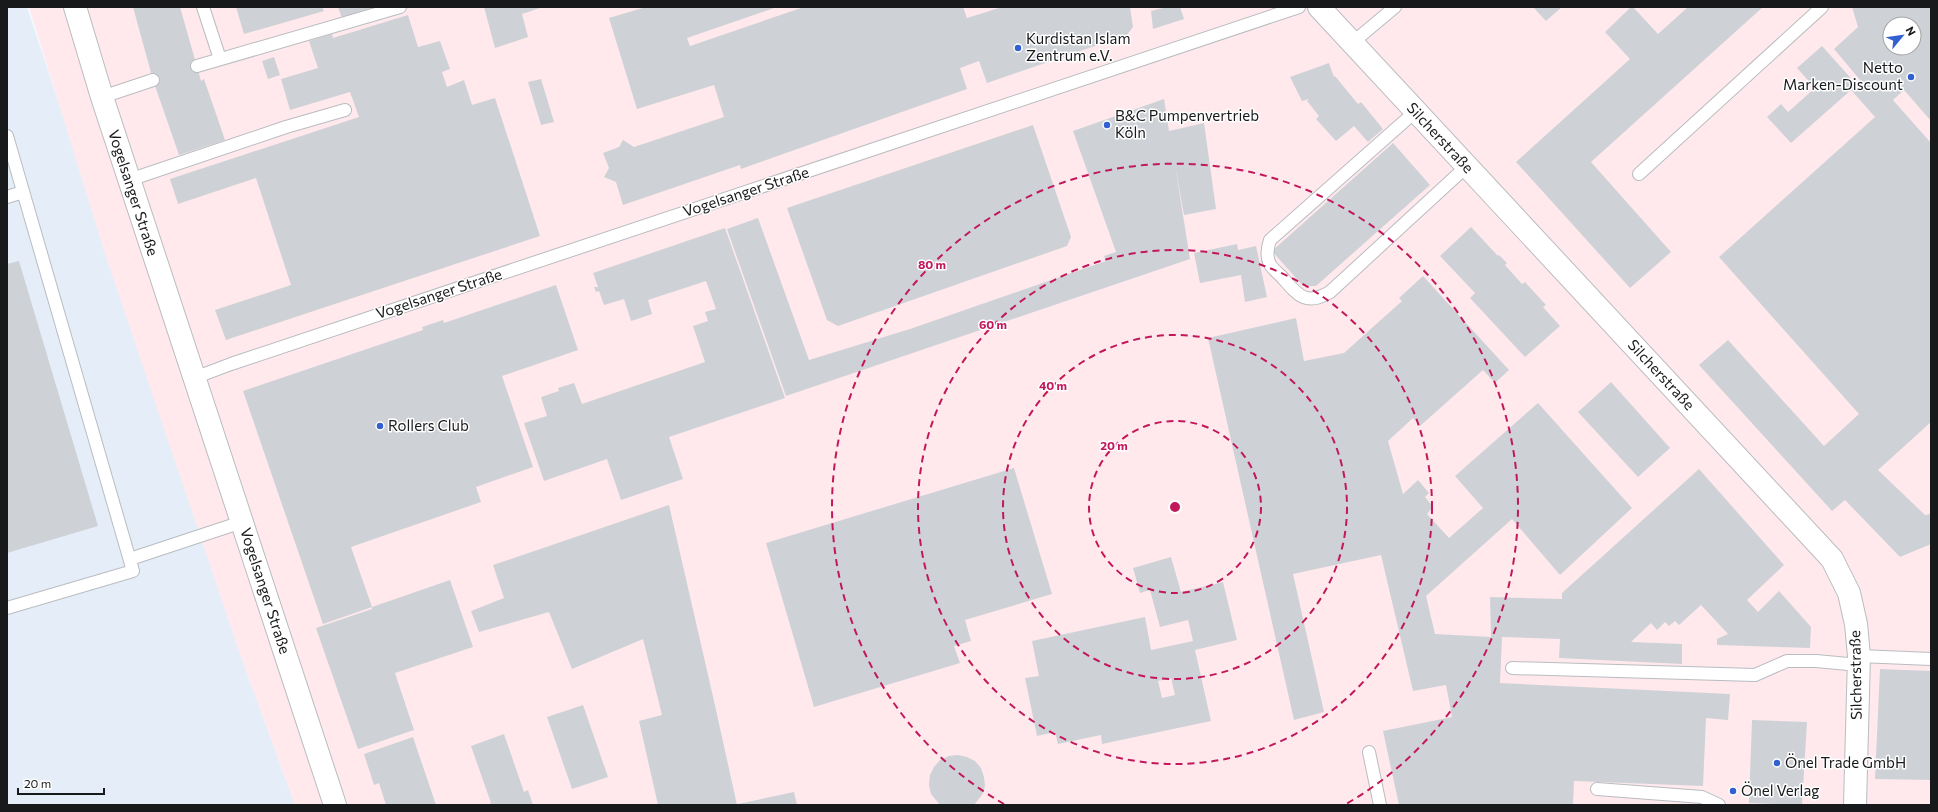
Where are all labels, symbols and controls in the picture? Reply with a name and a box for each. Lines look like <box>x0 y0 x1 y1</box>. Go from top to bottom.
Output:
north arrow <box>1882 16 1922 56</box>
text: N <box>1903 24 1919 38</box>
place label: Kurdistan Islam Zentrum e.V. <box>1026 29 1131 64</box>
marker: Kurdistan Islam Zentrum e.V. <box>1013 43 1023 53</box>
place label: Netto Marken-Discount <box>1783 58 1903 93</box>
marker: Netto Marken-Discount <box>1906 72 1916 82</box>
street label: Silcherstraße <box>1404 98 1478 176</box>
place label: B&C Pumpenvertrieb Köln <box>1115 106 1259 141</box>
marker: B&C Pumpenvertrieb Köln <box>1102 120 1112 130</box>
street label: Vogelsanger Straße <box>105 127 163 258</box>
street label: Vogelsanger Straße <box>680 162 811 220</box>
text: 80 m <box>918 257 946 271</box>
street label: Vogelsanger Straße <box>373 264 504 322</box>
text: 60 m <box>979 317 1007 331</box>
street label: Silcherstraße <box>1625 335 1699 413</box>
text: 40 m <box>1039 378 1067 392</box>
place label: Rollers Club <box>388 416 469 434</box>
marker: Rollers Club <box>375 421 385 431</box>
text: 20 m <box>1100 438 1128 452</box>
centre of rings <box>1168 500 1182 514</box>
street label: Vogelsanger Straße <box>237 525 295 656</box>
street label: Silcherstraße <box>1845 630 1865 720</box>
place label: Önel Trade GmbH <box>1785 753 1906 771</box>
marker: Önel Trade GmbH <box>1772 758 1782 768</box>
scale bar <box>18 770 104 796</box>
text: 20 m <box>24 776 51 790</box>
place label: Önel Verlag <box>1741 781 1819 799</box>
marker: Önel Verlag <box>1728 786 1738 796</box>

